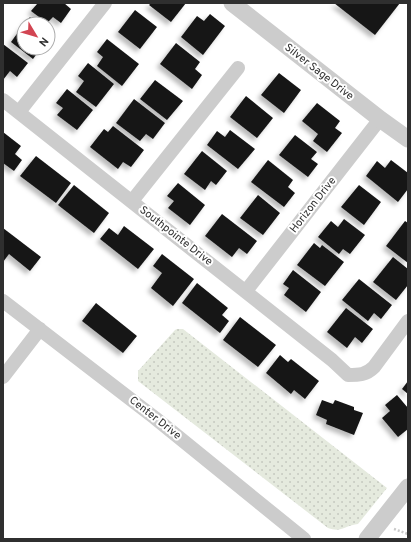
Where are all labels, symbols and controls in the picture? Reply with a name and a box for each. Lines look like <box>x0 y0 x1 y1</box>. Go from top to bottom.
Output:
north arrow <box>16 16 56 56</box>
text: N <box>35 34 51 49</box>
street label: Silver Sage Drive <box>282 41 356 103</box>
street label: Horizon Drive <box>287 174 339 236</box>
street label: Southpointe Drive <box>137 203 215 269</box>
street label: Center Drive <box>126 393 184 443</box>

